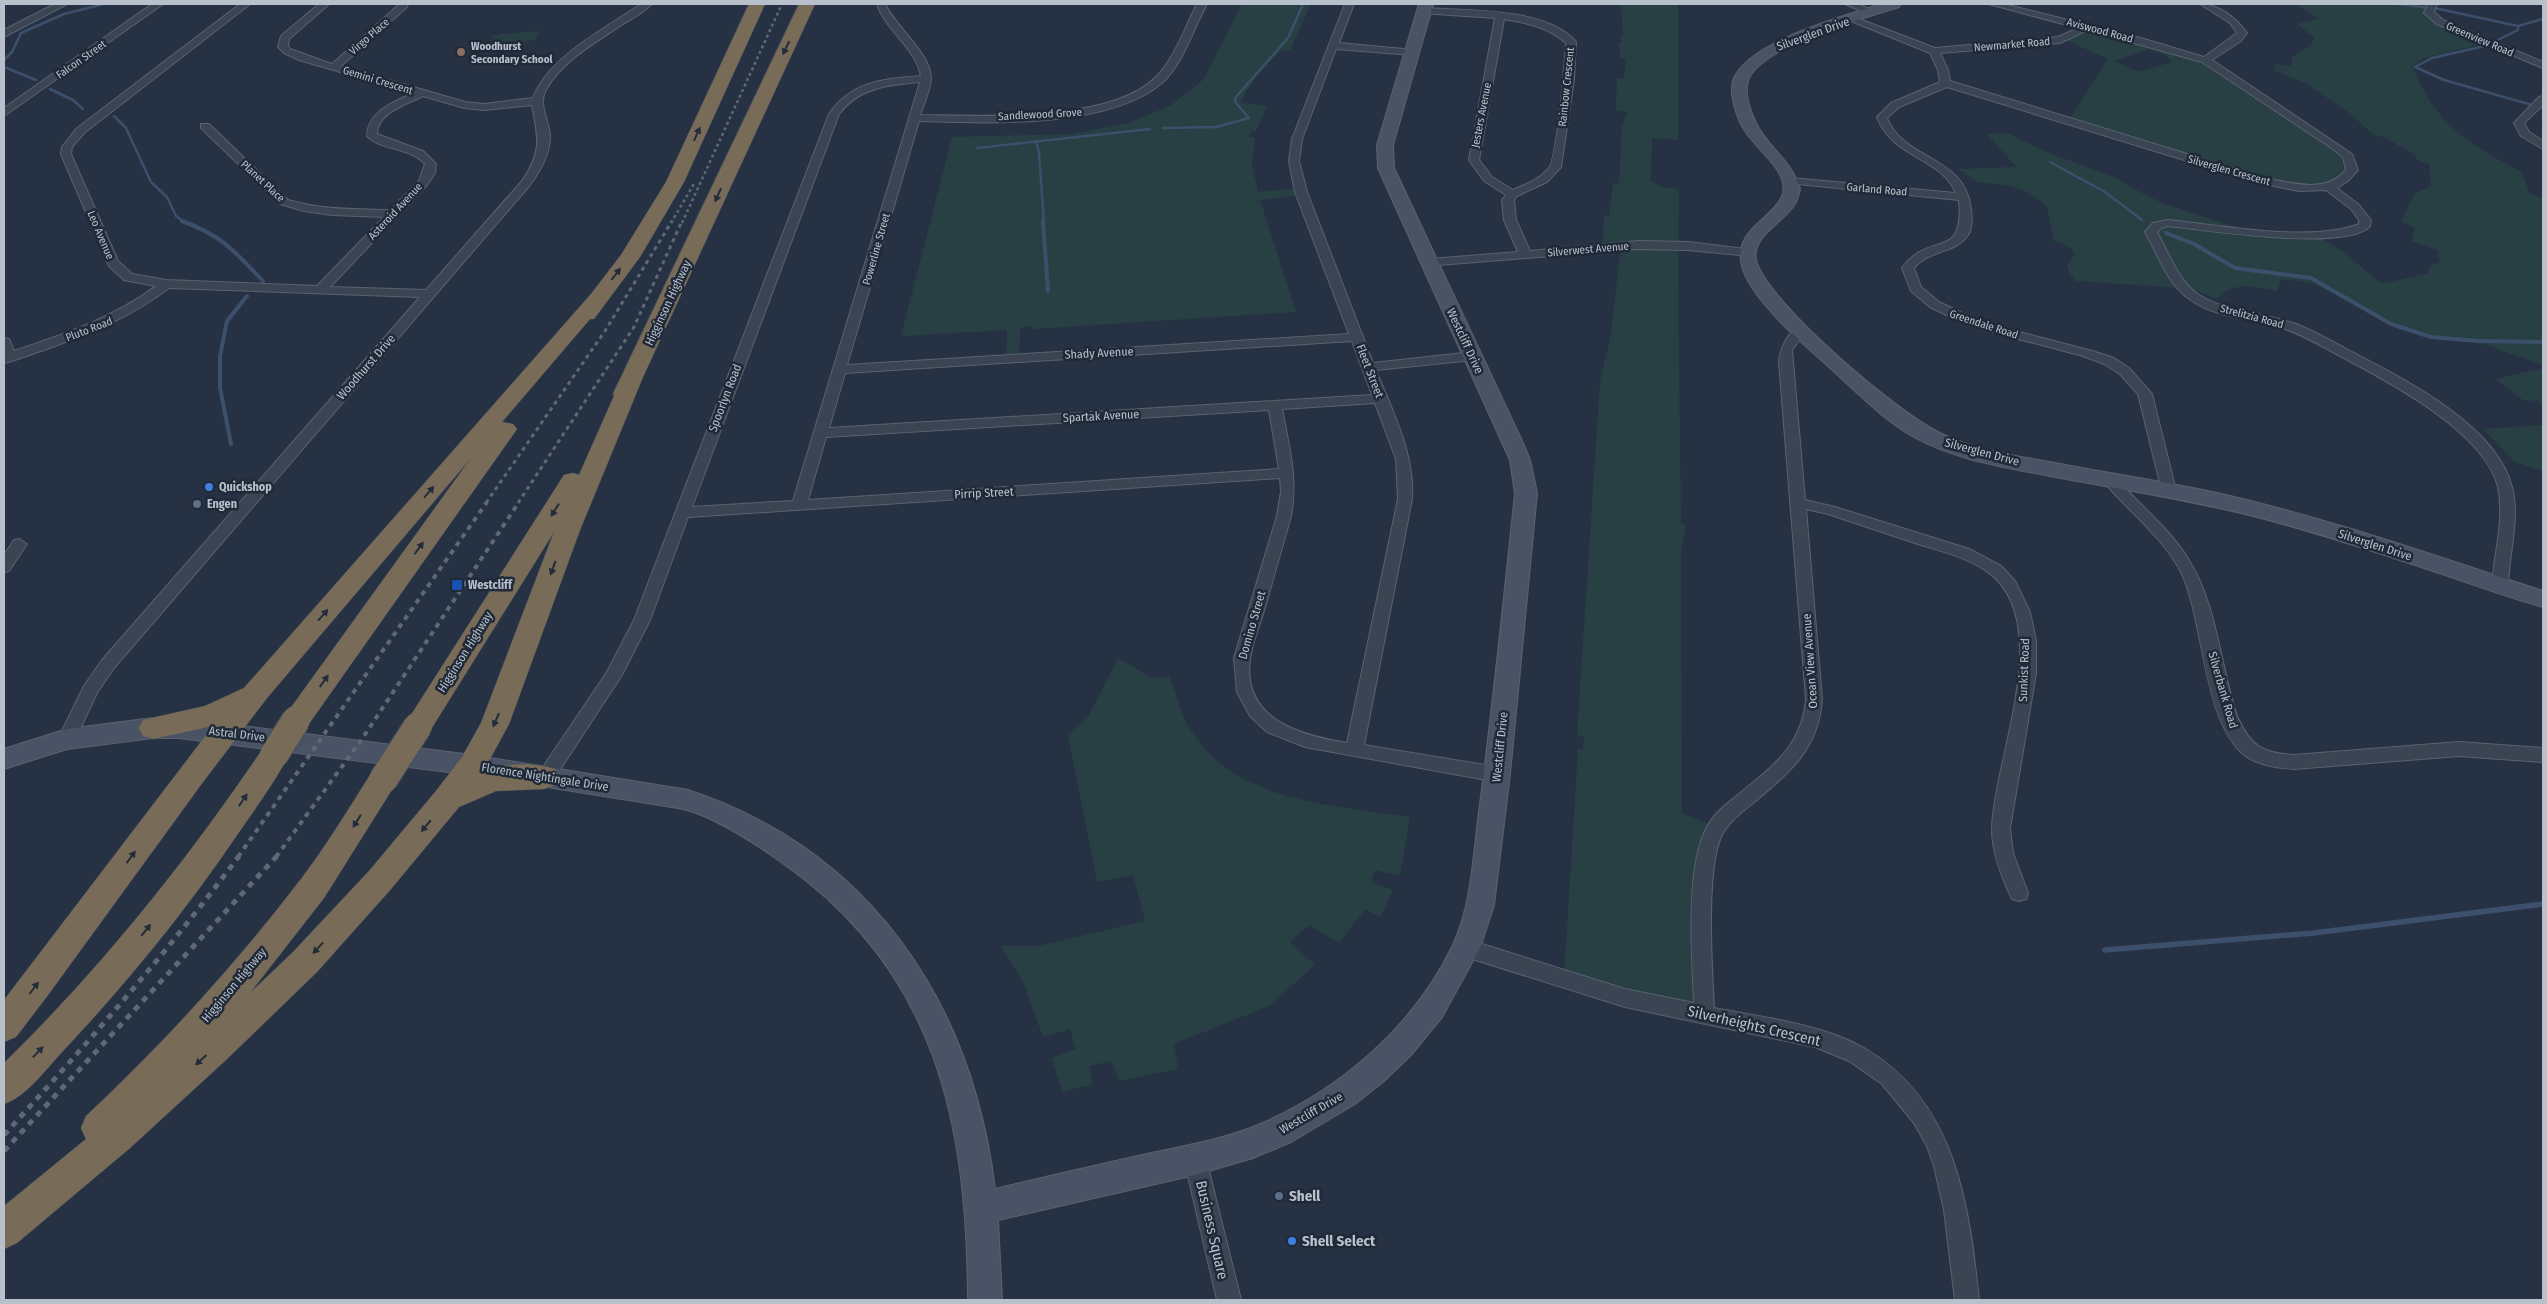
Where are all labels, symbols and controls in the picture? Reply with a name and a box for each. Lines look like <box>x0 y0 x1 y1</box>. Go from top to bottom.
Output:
street label: Silverglen Drive <box>1775 14 1851 54</box>
street label: Virgo Place <box>346 15 392 57</box>
street label: Aviswood Road <box>2065 15 2134 46</box>
street label: Greenview Road <box>2444 19 2516 60</box>
street label: Newmarket Road <box>1973 35 2051 54</box>
street label: Falcon Street <box>54 37 109 81</box>
place label: Woodhurst Secondary School <box>471 40 554 66</box>
one-way arrow <box>782 41 790 55</box>
marker: Woodhurst Secondary School <box>455 46 467 58</box>
street label: Rainbow Crescent <box>1556 46 1577 127</box>
street label: Gemini Crescent <box>341 64 415 97</box>
street label: Jesters Avenue <box>1469 81 1494 149</box>
street label: Sandlewood Grove <box>998 106 1082 123</box>
one-way arrow <box>693 127 701 141</box>
street label: Silverglen Crescent <box>2186 152 2272 189</box>
street label: Planet Place <box>238 158 287 205</box>
street label: Asteroid Avenue <box>366 180 425 242</box>
street label: Garland Road <box>1846 180 1908 199</box>
one-way arrow <box>713 188 721 202</box>
street label: Leo Avenue <box>84 209 117 261</box>
street label: Powerline Street <box>860 211 893 287</box>
street label: Silverwest Avenue <box>1547 239 1629 260</box>
street label: Higginson Highway <box>642 258 694 348</box>
one-way arrow <box>610 268 621 281</box>
street label: Strelitzia Road <box>2219 302 2285 331</box>
street label: Westcliff Drive <box>1444 306 1486 376</box>
street label: Greendale Road <box>1948 307 2020 342</box>
street label: Pluto Road <box>64 315 114 344</box>
street label: Woodhurst Drive <box>334 331 398 402</box>
street label: Fleet Street <box>1353 342 1387 400</box>
street label: Shady Avenue <box>1064 344 1134 362</box>
street label: Spoorlyn Road <box>706 362 744 434</box>
street label: Spartak Avenue <box>1062 407 1140 425</box>
street label: Silverglen Drive <box>1943 435 2021 469</box>
place label: Quickshop <box>219 480 272 494</box>
marker: Quickshop <box>203 481 215 493</box>
street label: Pirrip Street <box>954 484 1014 502</box>
one-way arrow <box>423 486 434 498</box>
place label: Engen <box>207 497 237 511</box>
marker: Engen <box>191 498 203 510</box>
one-way arrow <box>550 504 559 517</box>
street label: Silverglen Drive <box>2336 527 2414 563</box>
one-way arrow <box>414 542 424 555</box>
one-way arrow <box>549 561 557 576</box>
marker: Westcliff <box>450 578 464 592</box>
place label: Westcliff <box>468 578 513 592</box>
street label: Domino Street <box>1236 589 1268 661</box>
one-way arrow <box>317 608 328 621</box>
street label: Higginson Highway <box>435 609 496 695</box>
street label: Ocean View Avenue <box>1800 613 1820 709</box>
street label: Sunkist Road <box>2016 638 2032 702</box>
street label: Silverbank Road <box>2205 650 2241 730</box>
one-way arrow <box>319 674 329 687</box>
street label: Westcliff Drive <box>1489 711 1511 783</box>
one-way arrow <box>492 713 500 727</box>
street label: Astral Drive <box>208 724 266 744</box>
street label: Florence Nightingale Drive <box>481 760 610 794</box>
one-way arrow <box>238 794 248 807</box>
one-way arrow <box>353 814 362 827</box>
one-way arrow <box>420 819 431 832</box>
one-way arrow <box>126 851 137 864</box>
one-way arrow <box>140 924 151 937</box>
one-way arrow <box>312 941 324 953</box>
street label: Higginson Highway <box>199 945 270 1025</box>
one-way arrow <box>29 982 40 995</box>
street label: Silverheights Crescent <box>1686 1002 1822 1050</box>
one-way arrow <box>32 1046 44 1058</box>
one-way arrow <box>195 1055 208 1066</box>
street label: Westcliff Drive <box>1277 1089 1345 1137</box>
street label: Business Square <box>1192 1179 1232 1281</box>
place label: Shell <box>1289 1187 1321 1205</box>
marker: Shell <box>1273 1190 1285 1202</box>
place label: Shell Select <box>1302 1232 1376 1250</box>
marker: Shell Select <box>1286 1235 1298 1247</box>

